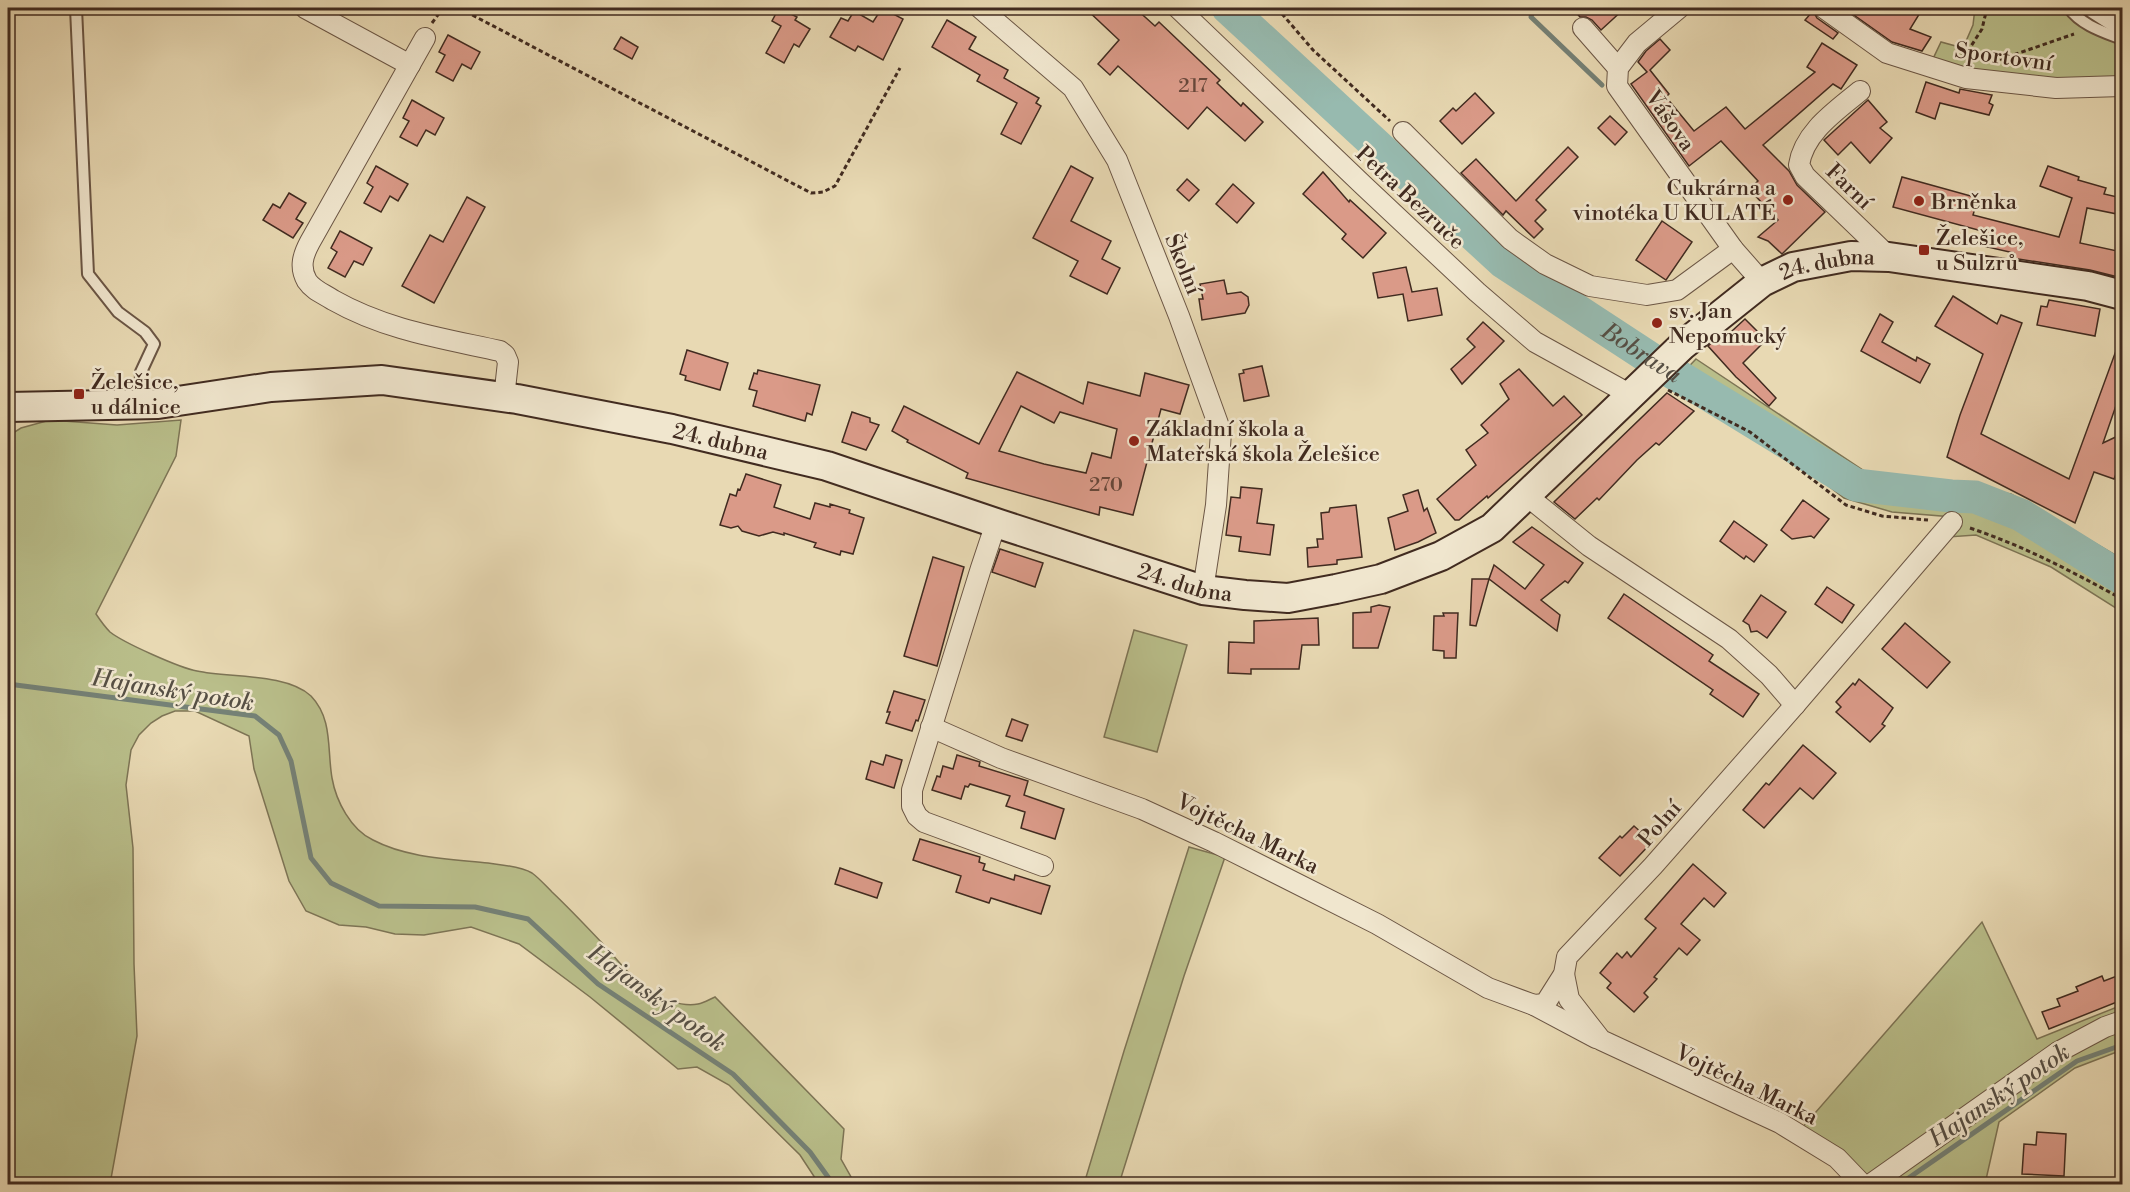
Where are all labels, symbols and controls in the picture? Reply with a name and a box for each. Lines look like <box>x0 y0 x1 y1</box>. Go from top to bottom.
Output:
street label: Sportovní <box>1953 37 2055 78</box>
house number: 217 <box>1178 74 1208 99</box>
street label: Vášova <box>1638 84 1701 157</box>
street label: Petra Bezruče <box>1350 141 1470 256</box>
street label: Farní <box>1820 158 1878 216</box>
place label: Cukrárna a vinotéka U KULATÉ <box>1572 175 1777 227</box>
place label: Brněnka <box>1930 189 2018 216</box>
marker: Cukrárna a vinotéka U KULATÉ <box>1781 193 1795 207</box>
marker: Brněnka <box>1912 194 1926 208</box>
place label: Želešice, u Sulzrů <box>1936 224 2023 277</box>
street label: Školní <box>1158 229 1209 300</box>
marker: Želešice, u Sulzrů <box>1917 243 1931 257</box>
street label: 24. dubna <box>1775 244 1876 287</box>
place label: sv. Jan Nepomucký <box>1669 298 1786 350</box>
water label: Bobrava <box>1595 316 1687 391</box>
marker: sv. Jan Nepomucký <box>1650 316 1664 330</box>
place label: Želešice, u dálnice <box>91 368 181 421</box>
marker: Želešice, u dálnice <box>72 387 86 401</box>
place label: Základní škola a Mateřská škola Želešice <box>1146 416 1380 468</box>
street label: 24. dubna <box>670 418 772 467</box>
marker: Základní škola a Mateřská škola Želešice <box>1127 434 1141 448</box>
house number: 270 <box>1089 473 1123 498</box>
street label: 24. dubna <box>1134 558 1235 608</box>
water label: Hajanský potok <box>88 663 256 719</box>
street label: Vojtěcha Marka <box>1171 788 1324 881</box>
street label: Polní <box>1633 795 1688 853</box>
water label: Hajanský potok <box>580 938 732 1059</box>
water label: Hajanský potok <box>1922 1038 2076 1155</box>
street label: Vojtěcha Marka <box>1670 1039 1823 1132</box>

